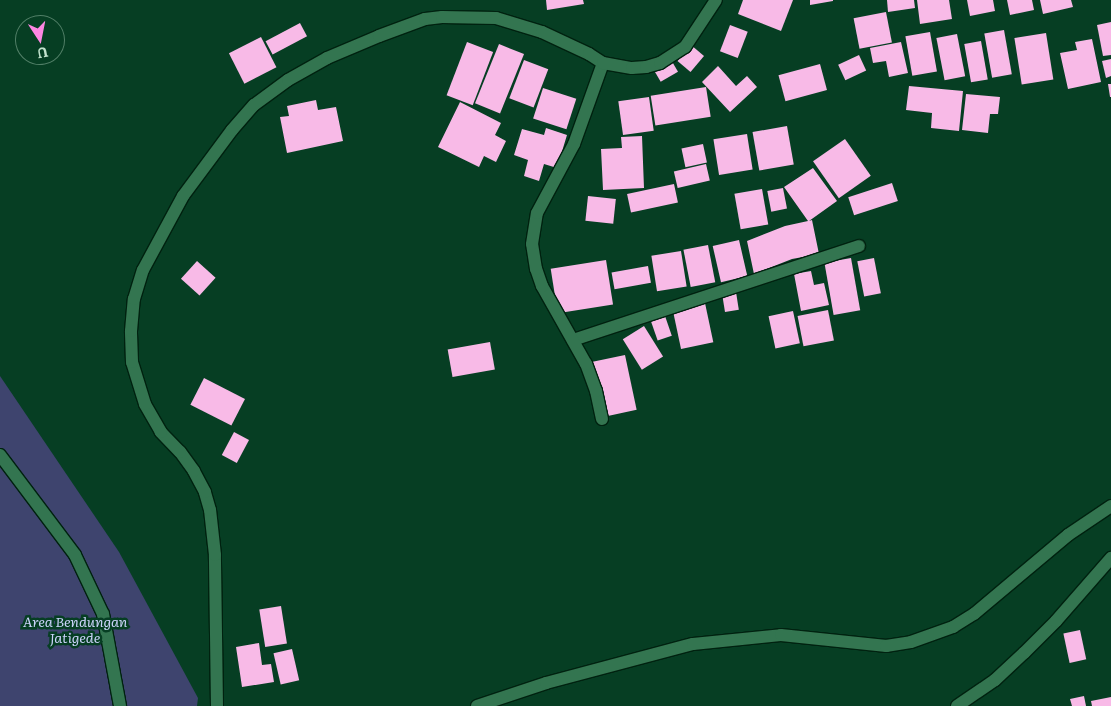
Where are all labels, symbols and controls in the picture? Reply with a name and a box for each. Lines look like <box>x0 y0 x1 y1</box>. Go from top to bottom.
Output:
north arrow <box>15 15 65 65</box>
text: U <box>35 43 50 65</box>
park label: Area Bendungan Jatigede <box>23 613 127 646</box>

